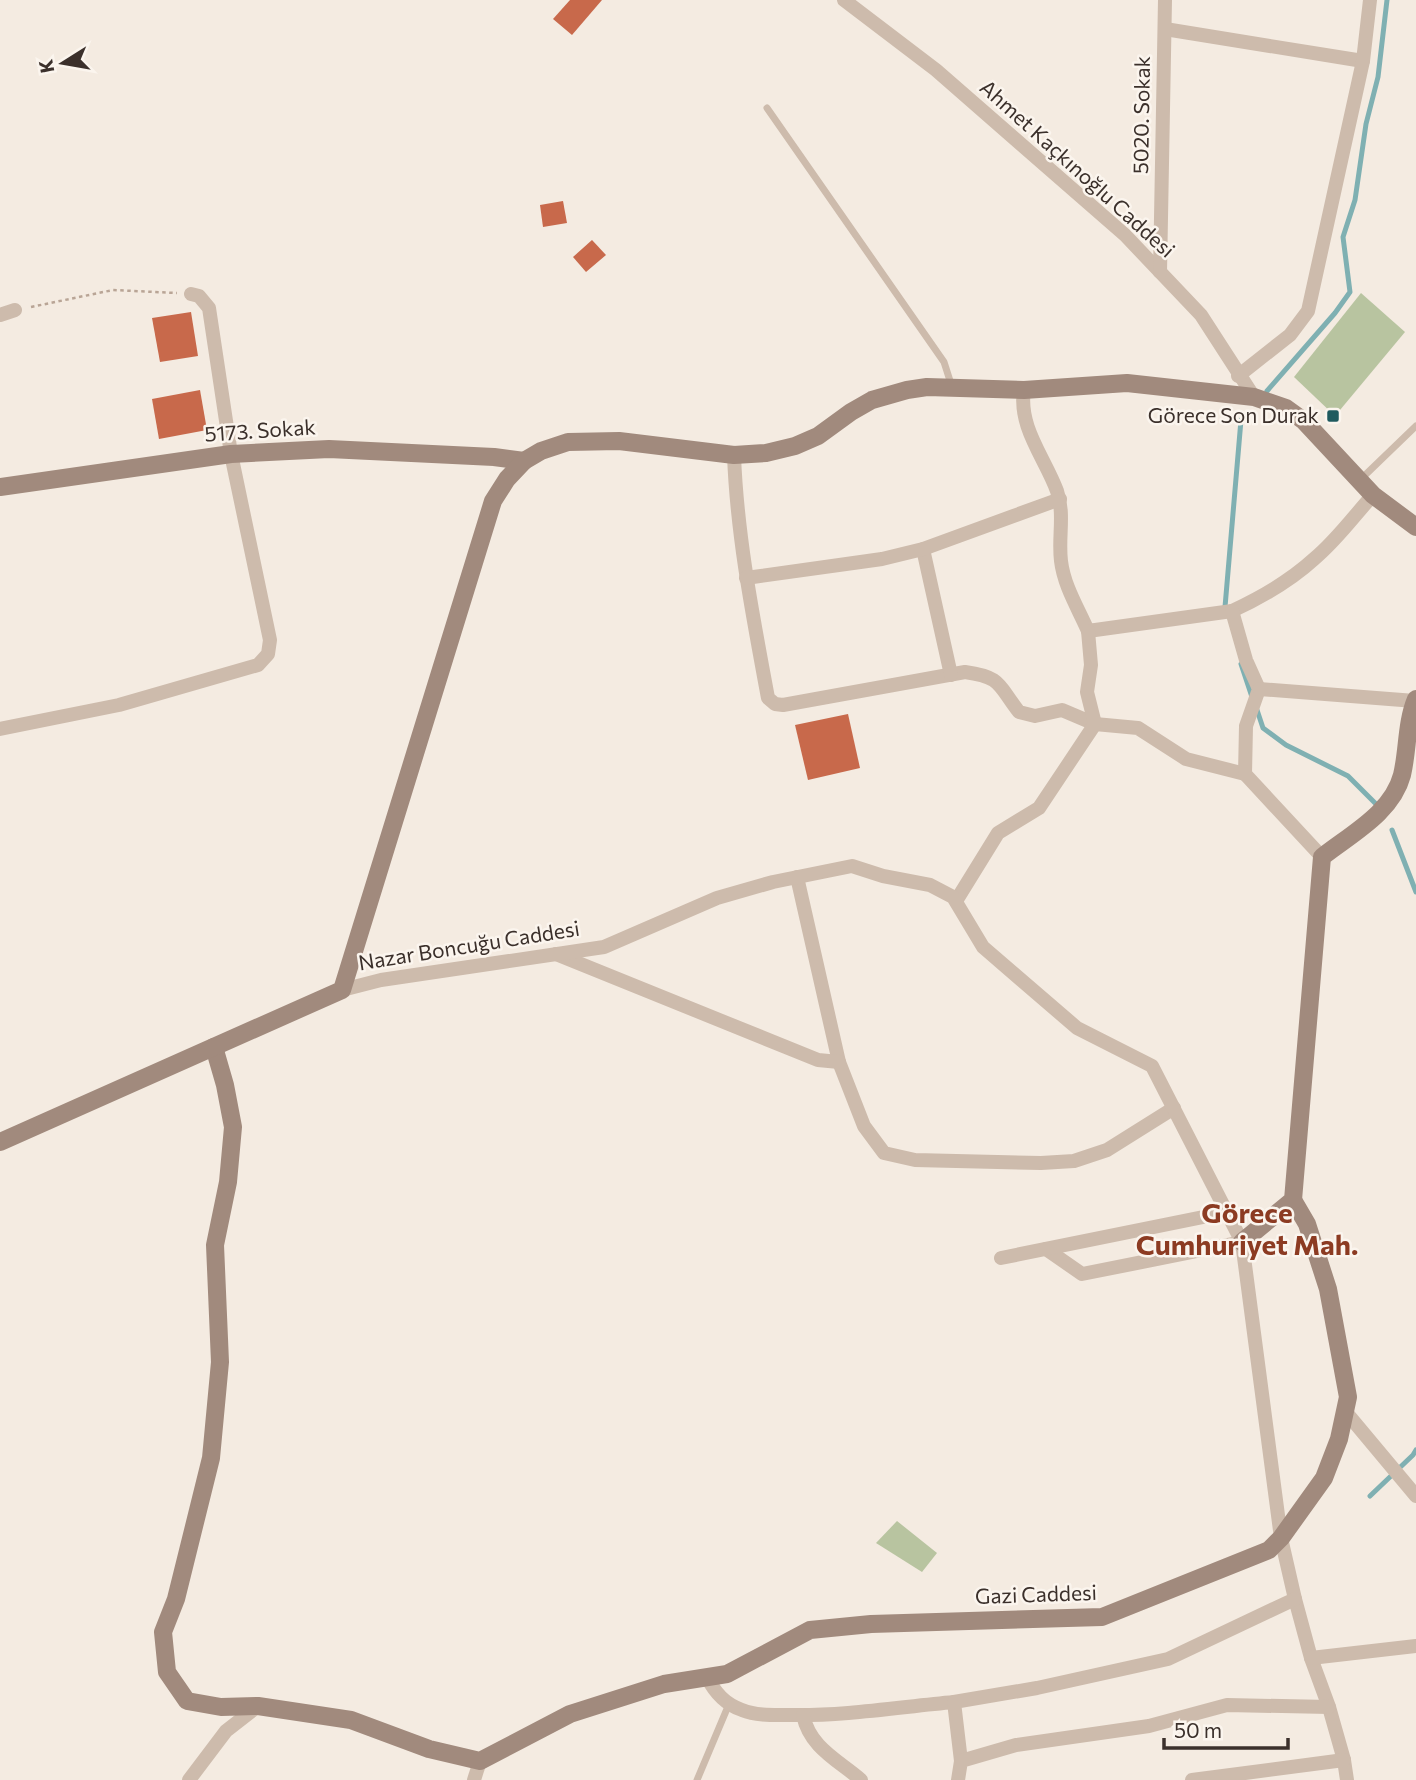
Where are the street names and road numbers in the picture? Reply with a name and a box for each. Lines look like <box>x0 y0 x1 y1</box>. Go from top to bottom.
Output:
street label: 5020. Sokak <box>1127 56 1154 174</box>
street label: Ahmet Kaçkınoğlu Caddesi <box>976 74 1181 262</box>
street label: 5173. Sokak <box>203 413 316 446</box>
street label: Nazar Boncuğu Caddesi <box>356 915 581 974</box>
street label: Gazi Caddesi <box>975 1579 1097 1608</box>

